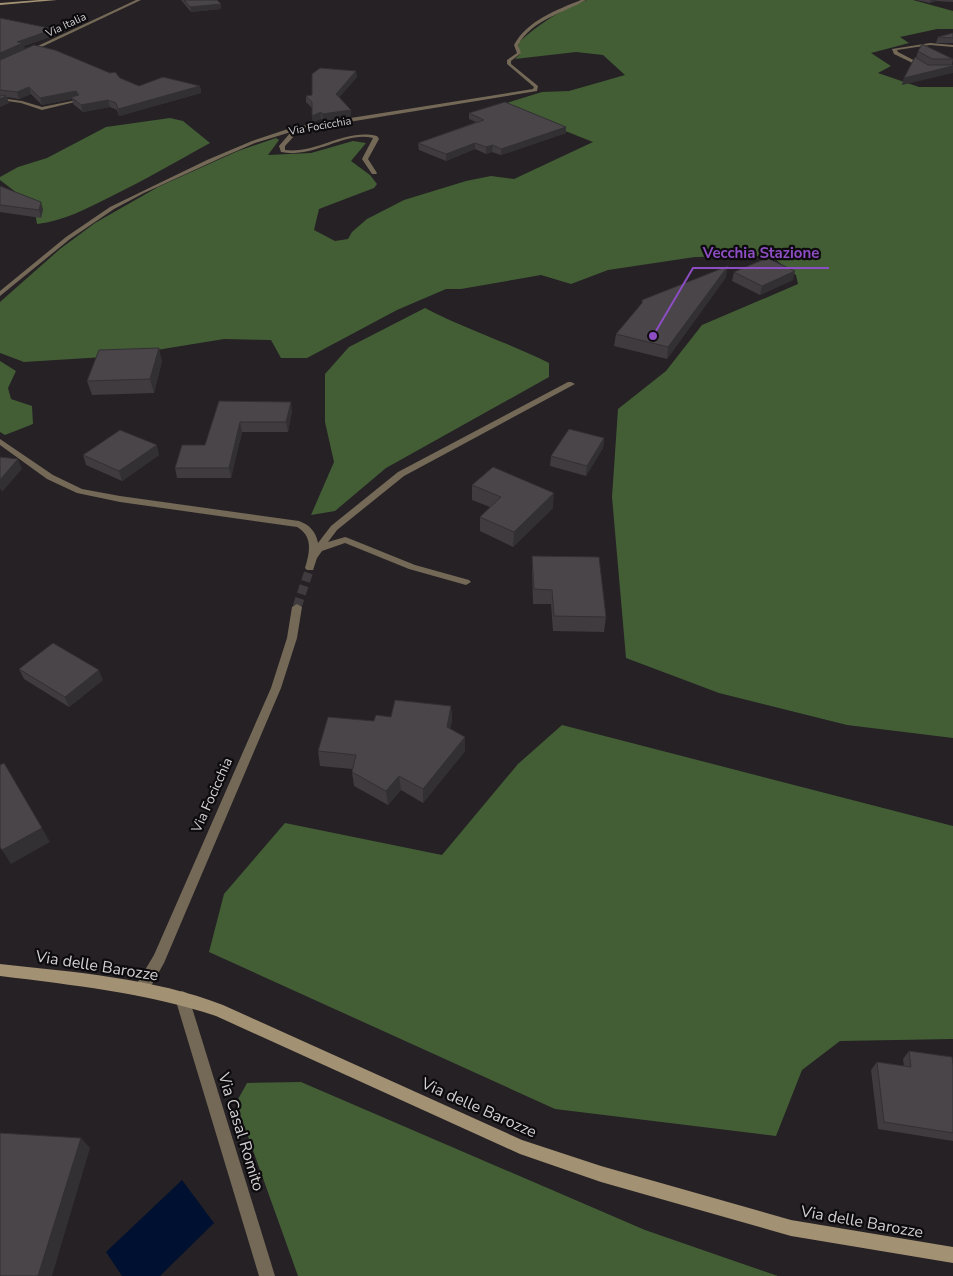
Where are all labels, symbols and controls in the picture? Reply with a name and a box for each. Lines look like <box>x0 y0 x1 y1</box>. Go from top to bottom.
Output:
street label: Via Italia <box>42 9 89 41</box>
street label: Via Focicchia <box>287 113 353 139</box>
callout: Vecchia Stazione <box>693 238 829 268</box>
text: Vecchia Stazione <box>702 243 819 263</box>
street label: Via Focicchia <box>187 754 237 836</box>
street label: Via delle Barozze <box>33 945 160 987</box>
street label: Via Casal Romito <box>212 1069 269 1194</box>
street label: Via delle Barozze <box>417 1072 540 1143</box>
street label: Via delle Barozze <box>798 1200 925 1244</box>

